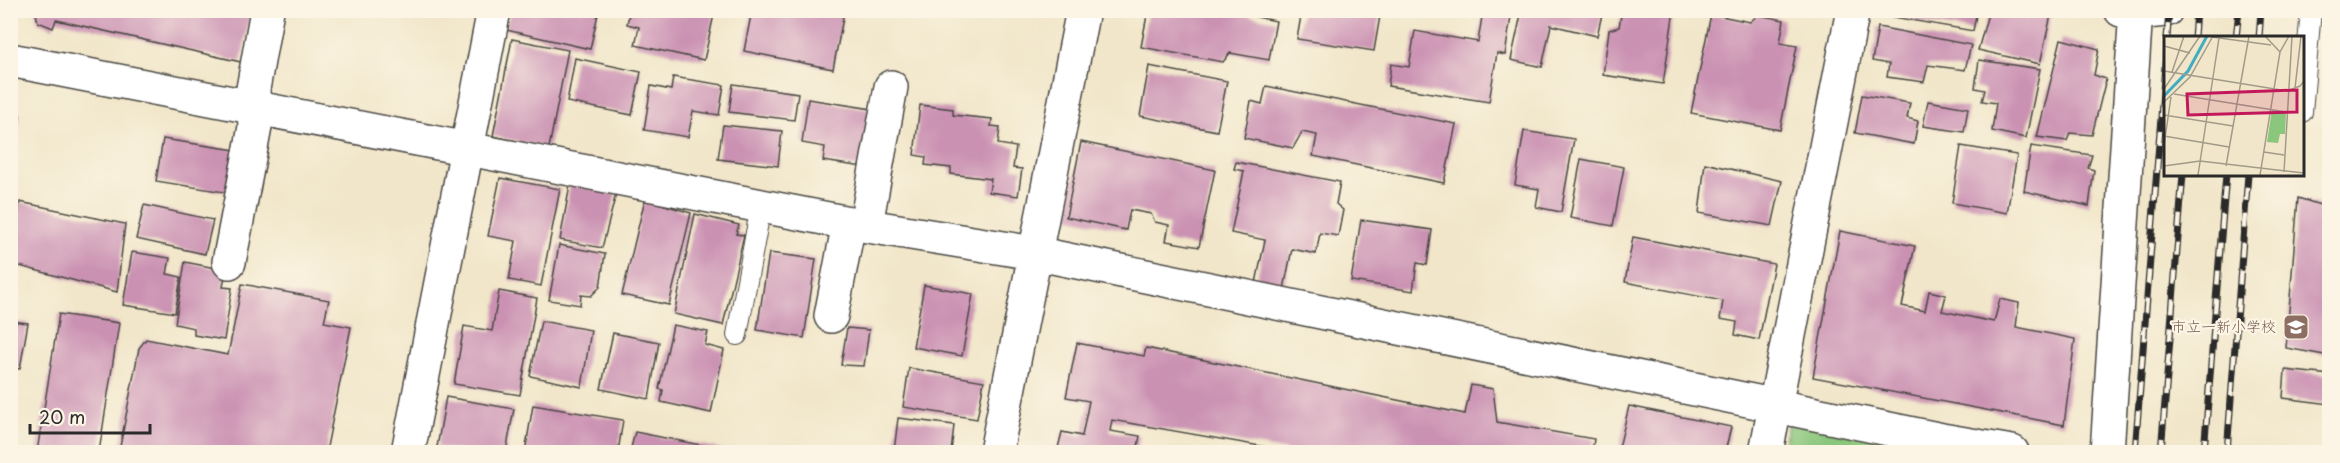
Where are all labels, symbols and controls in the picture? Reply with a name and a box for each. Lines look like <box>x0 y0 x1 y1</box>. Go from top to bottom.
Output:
inset map <box>2164 36 2304 176</box>
school or university icon: 市立一新小学校 <box>2281 312 2311 342</box>
place label: 市立一新小学校 <box>2171 314 2276 337</box>
scale bar <box>30 397 150 435</box>
text: 20 m <box>39 403 85 430</box>

